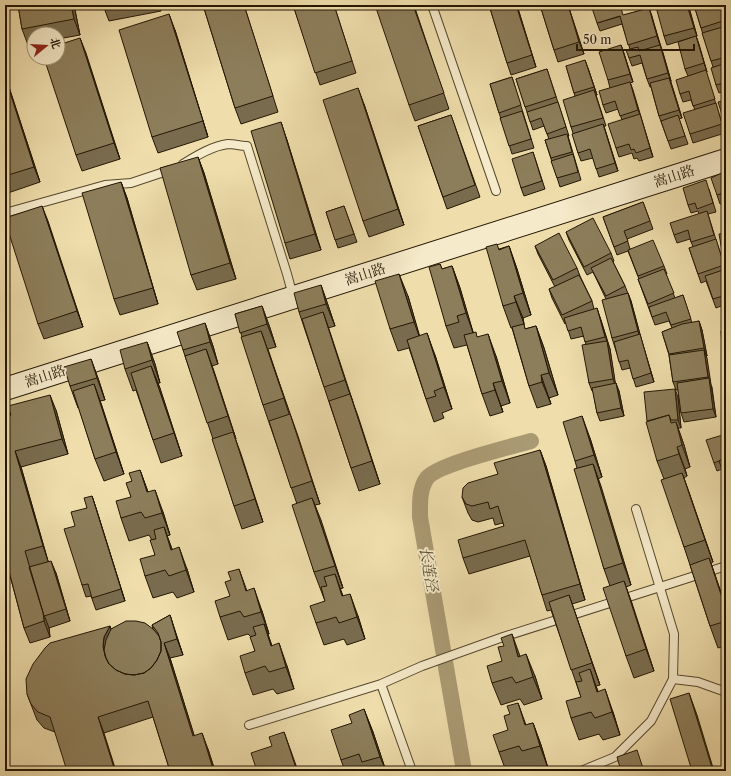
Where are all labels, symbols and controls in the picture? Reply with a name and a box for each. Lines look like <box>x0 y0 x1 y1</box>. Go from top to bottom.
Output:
north arrow <box>26 26 66 66</box>
scale bar <box>577 26 694 52</box>
text: 50 m <box>583 32 612 47</box>
text: 北 <box>47 36 64 50</box>
street label: 嵩山路 <box>651 161 697 191</box>
street label: 嵩山路 <box>342 259 388 289</box>
street label: 嵩山路 <box>22 361 68 391</box>
water label: 长莲泾 <box>416 545 442 594</box>

